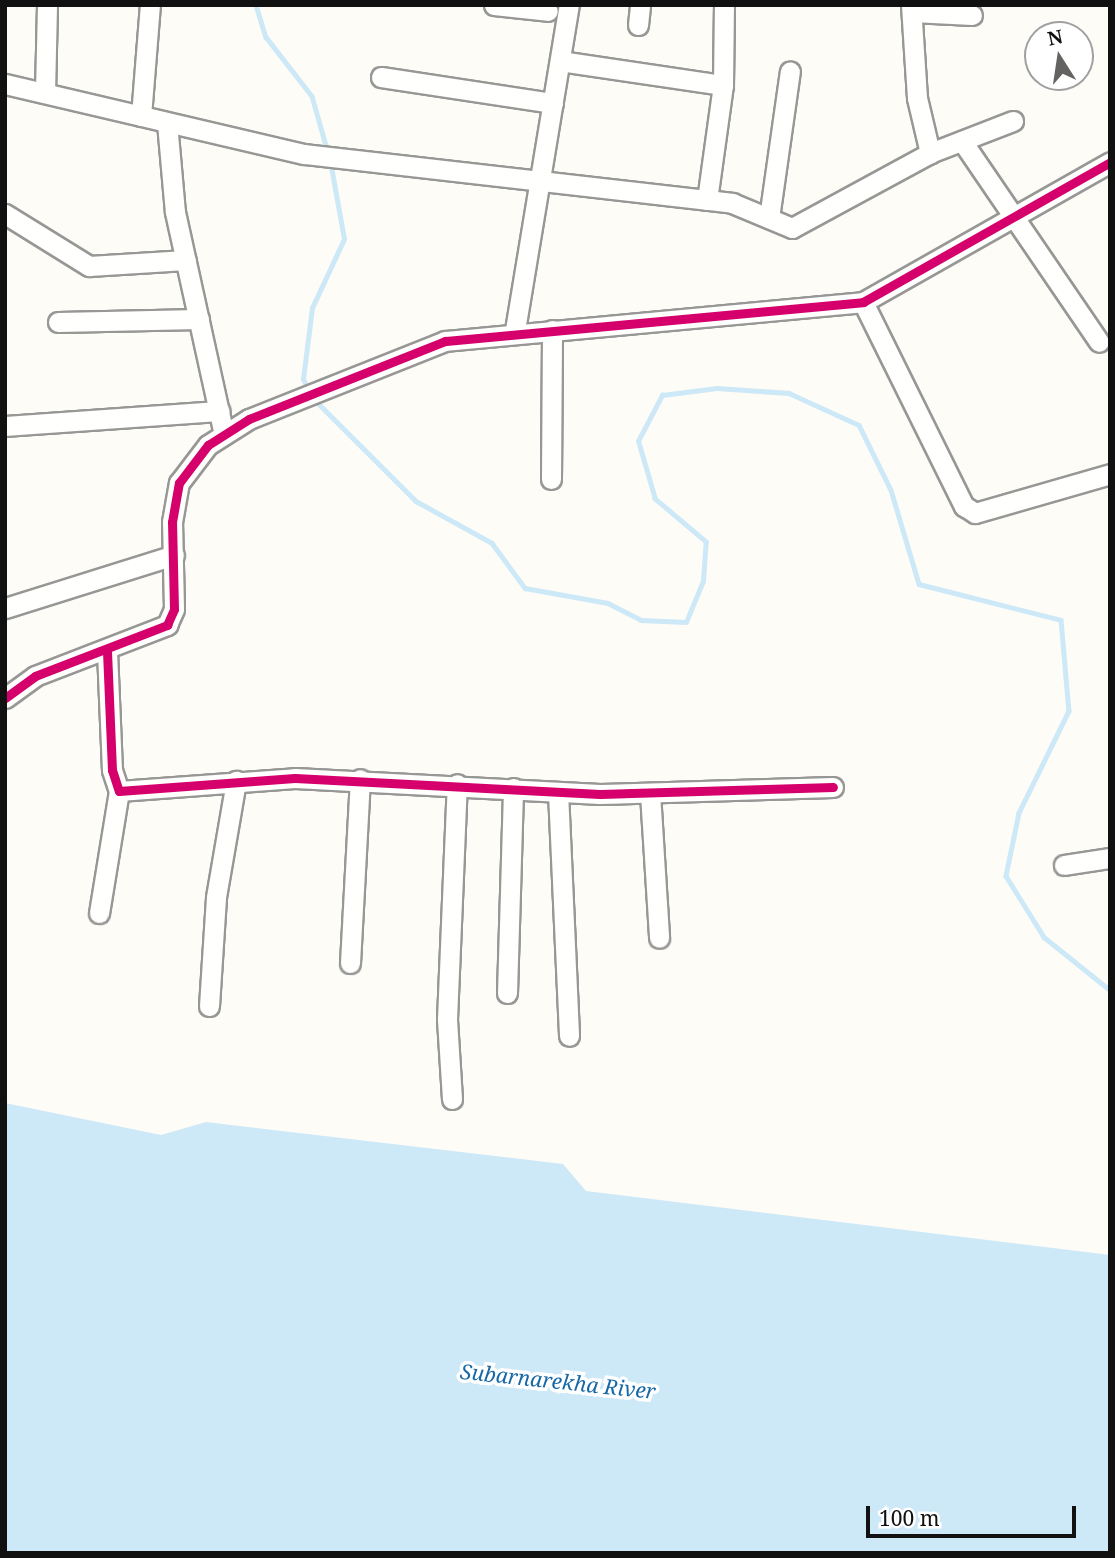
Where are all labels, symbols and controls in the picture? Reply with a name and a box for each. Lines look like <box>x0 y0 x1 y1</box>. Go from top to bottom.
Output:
north arrow <box>1024 21 1094 91</box>
text: N <box>1045 23 1065 52</box>
water label: Subarnarekha River <box>459 1358 657 1404</box>
scale bar <box>870 1492 1080 1536</box>
text: 100 m <box>879 1504 940 1532</box>

